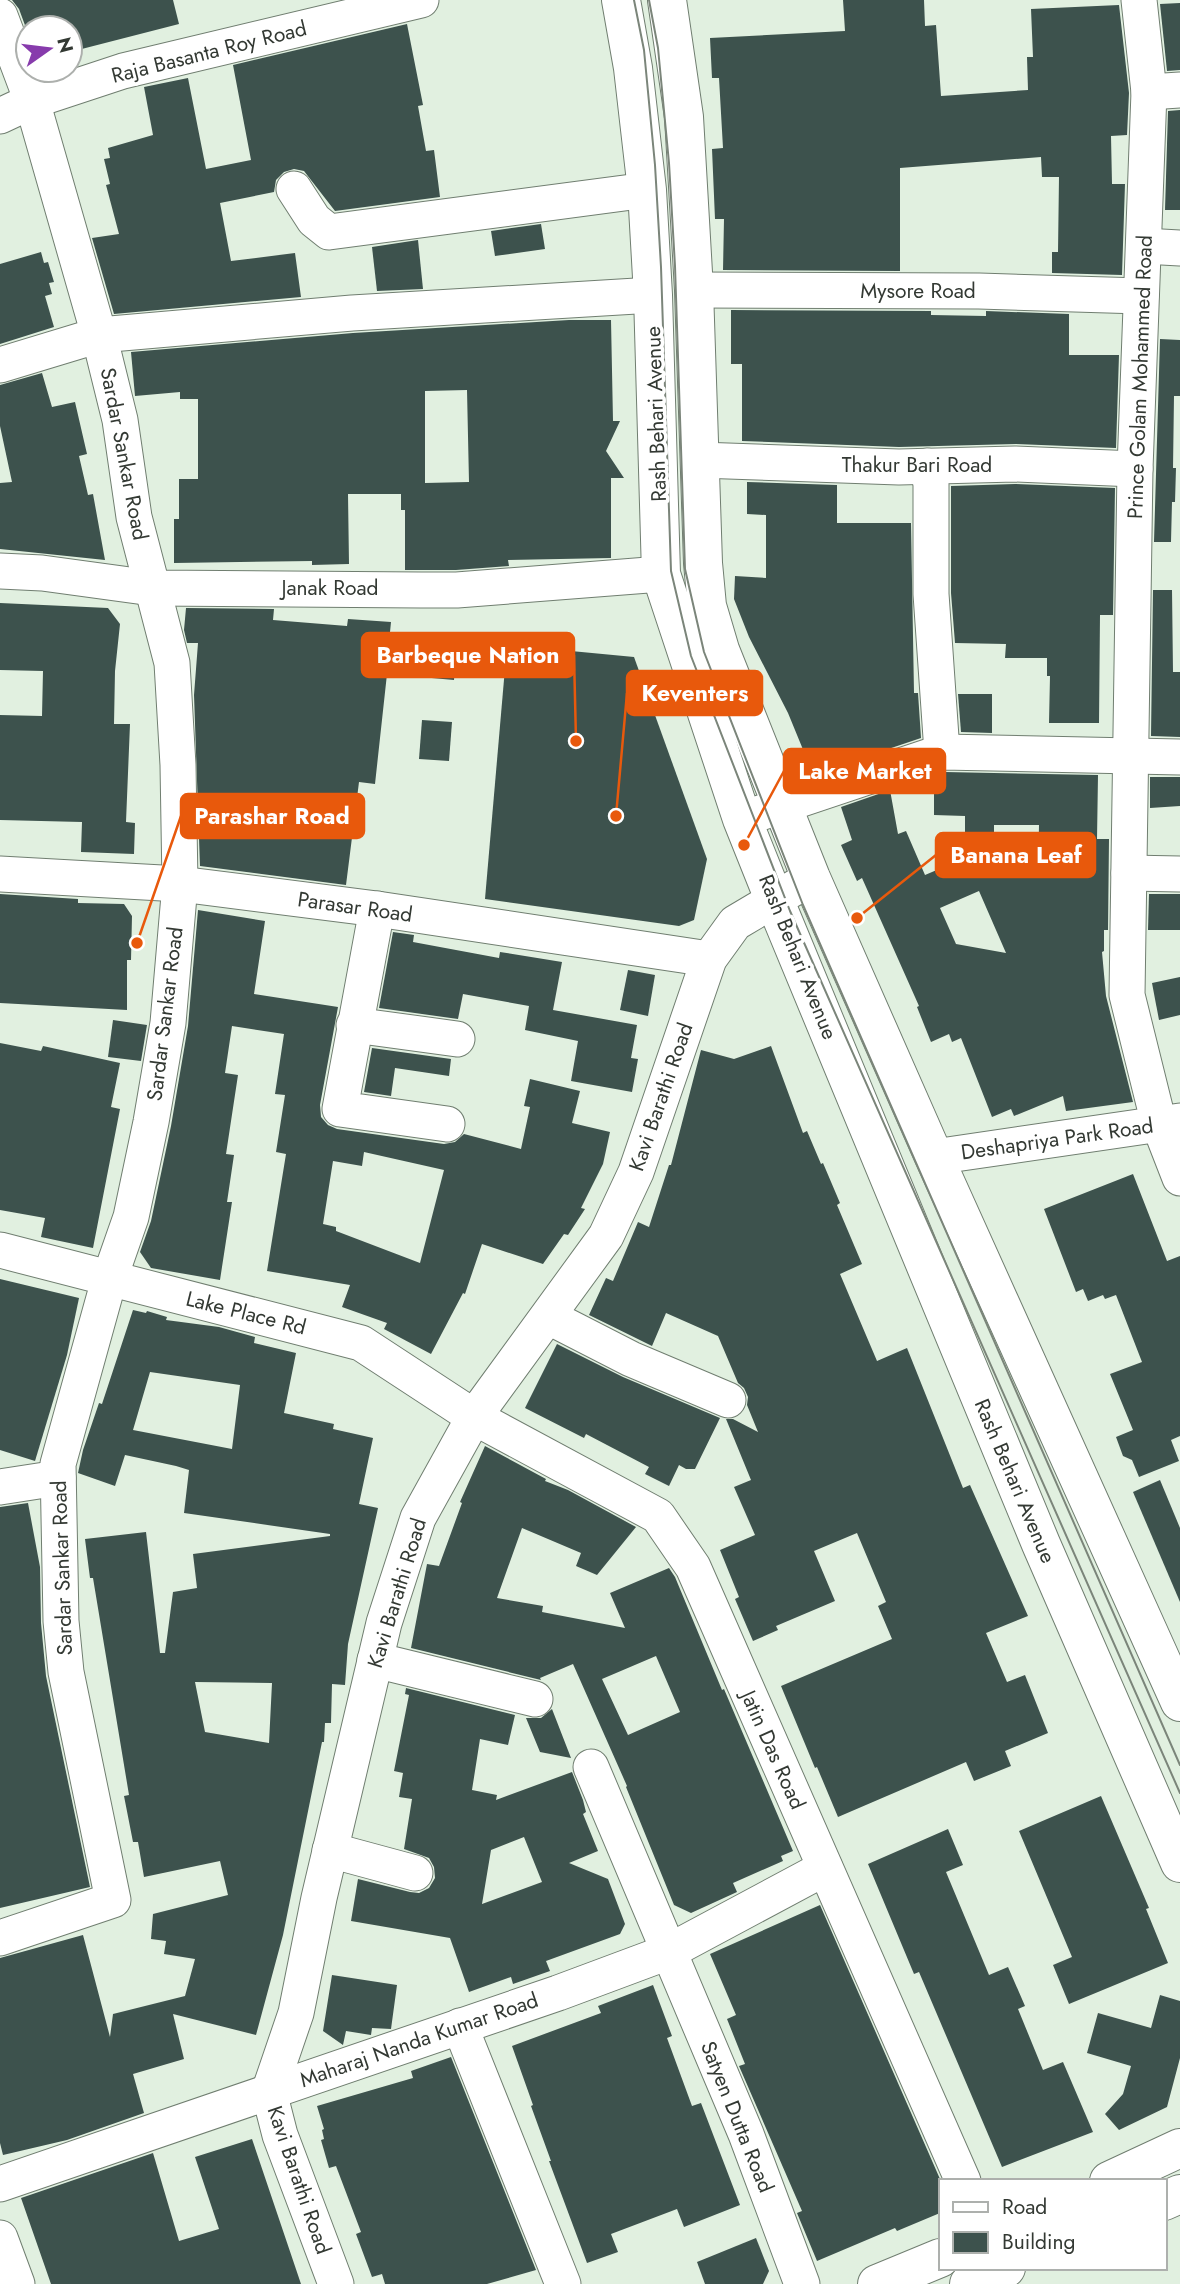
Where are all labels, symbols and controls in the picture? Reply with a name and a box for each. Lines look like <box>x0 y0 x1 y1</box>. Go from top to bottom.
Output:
street label: Raja Basanta Roy Road <box>108 13 310 91</box>
north arrow <box>14 14 84 84</box>
text: N <box>50 34 80 56</box>
street label: Prince Golam Mohammed Road <box>1120 235 1160 519</box>
street label: Mysore Road <box>860 276 976 306</box>
street label: Rash Behari Avenue <box>638 326 674 502</box>
street label: Sardar Sankar Road <box>93 365 155 543</box>
street label: Thakur Bari Road <box>842 450 992 480</box>
street label: Janak Road <box>278 573 379 603</box>
callout: Barbeque Nation <box>362 633 574 677</box>
text: Barbeque Nation <box>376 638 560 672</box>
callout: Keventers <box>627 671 762 715</box>
text: Keventers <box>642 676 748 710</box>
callout: Lake Market <box>784 749 945 793</box>
text: Lake Market <box>798 754 932 788</box>
callout: Parashar Road <box>181 794 364 838</box>
text: Parashar Road <box>194 799 350 833</box>
callout: Banana Leaf <box>936 833 1095 877</box>
text: Banana Leaf <box>950 838 1083 872</box>
street label: Rash Behari Avenue <box>751 870 845 1044</box>
street label: Parasar Road <box>296 884 414 930</box>
street label: Sardar Sankar Road <box>139 925 191 1103</box>
street label: Kavi Barathi Road <box>622 1019 700 1175</box>
street label: Deshapriya Park Road <box>959 1111 1155 1167</box>
street label: Lake Place Rd <box>183 1284 309 1342</box>
street label: Rash Behari Avenue <box>967 1394 1063 1568</box>
street label: Sardar Sankar Road <box>44 1480 80 1656</box>
street label: Kavi Barathi Road <box>360 1514 434 1672</box>
street label: Jatin Das Road <box>732 1683 813 1814</box>
street label: Maharaj Nanda Kumar Road <box>296 1985 542 2095</box>
street label: Satyen Dutta Road <box>693 2037 781 2197</box>
street label: Kavi Barathi Road <box>260 2102 338 2258</box>
legend <box>939 2179 1166 2270</box>
text: Road <box>1002 2192 1047 2222</box>
text: Building <box>1002 2227 1075 2257</box>

